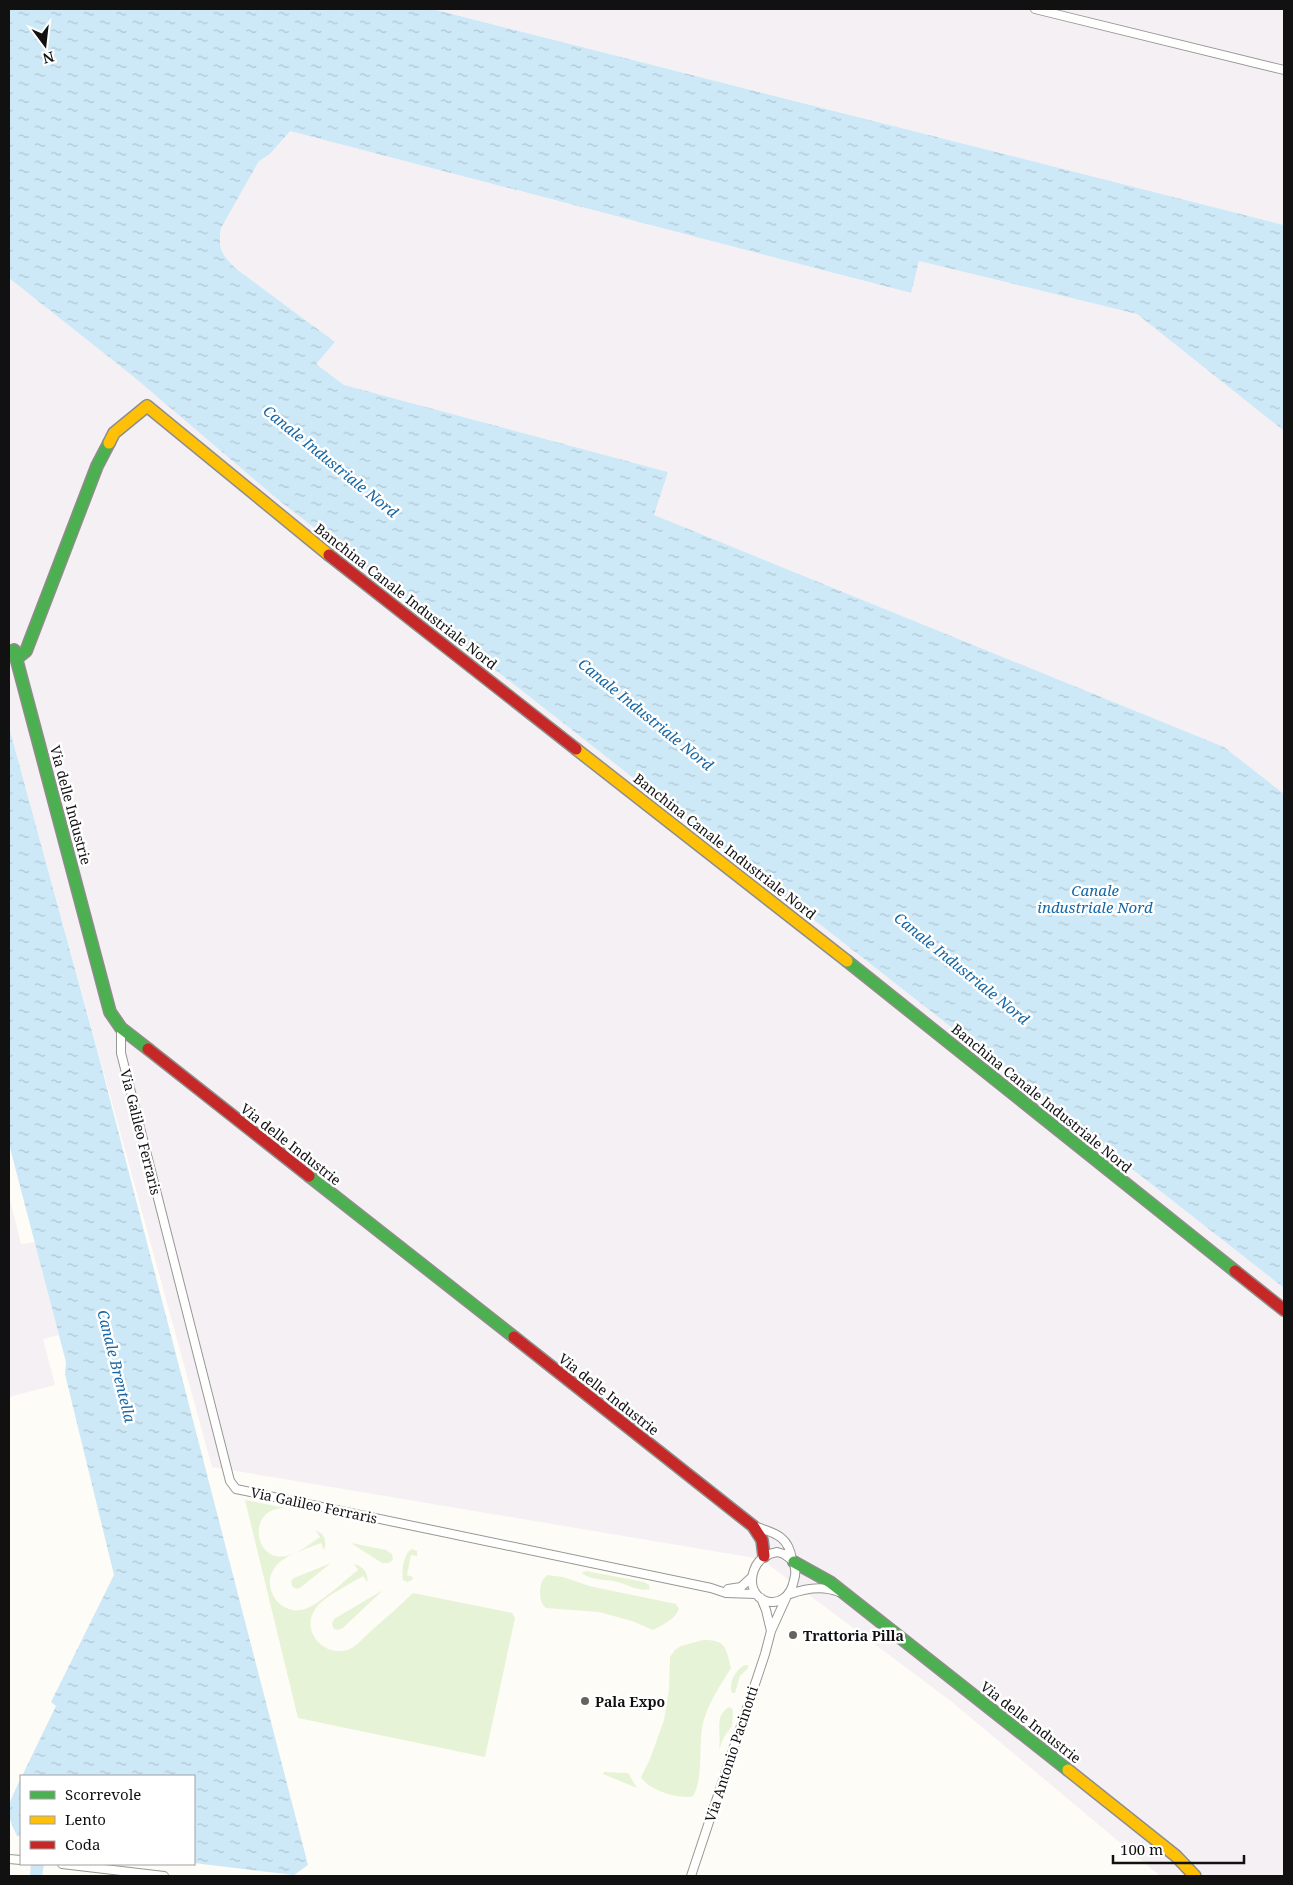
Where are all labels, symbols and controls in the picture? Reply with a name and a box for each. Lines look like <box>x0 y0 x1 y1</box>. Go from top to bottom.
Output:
north arrow <box>20 20 70 70</box>
text: N <box>41 47 56 69</box>
water label: Canale Industriale Nord <box>259 400 403 522</box>
street label: Banchina Canale Industriale Nord <box>311 519 502 674</box>
water label: Canale Industriale Nord <box>574 653 718 775</box>
street label: Via delle Industrie <box>46 743 96 867</box>
street label: Banchina Canale Industriale Nord <box>630 769 821 924</box>
water label: Canale industriale Nord <box>1037 880 1153 917</box>
water label: Canale Industriale Nord <box>890 907 1034 1029</box>
street label: Banchina Canale Industriale Nord <box>948 1019 1136 1177</box>
street label: Via Galileo Ferraris <box>116 1067 166 1197</box>
street label: Via delle Industrie <box>237 1099 345 1189</box>
water label: Canale Brentella <box>93 1308 141 1425</box>
street label: Via delle Industrie <box>555 1349 663 1439</box>
street label: Via Galileo Ferraris <box>249 1482 379 1528</box>
place label: Trattoria Pilla <box>803 1626 904 1645</box>
marker: Trattoria Pilla <box>787 1629 799 1641</box>
street label: Via delle Industrie <box>977 1677 1085 1767</box>
street label: Via Antonio Pacinotti <box>700 1683 762 1824</box>
place label: Pala Expo <box>595 1692 665 1711</box>
marker: Pala Expo <box>579 1695 591 1707</box>
legend <box>20 1775 195 1865</box>
text: Scorrevole <box>65 1784 141 1804</box>
text: Lento <box>65 1809 106 1829</box>
scale bar <box>1113 1832 1244 1864</box>
text: Coda <box>65 1834 101 1854</box>
text: 100 m <box>1120 1839 1163 1859</box>

